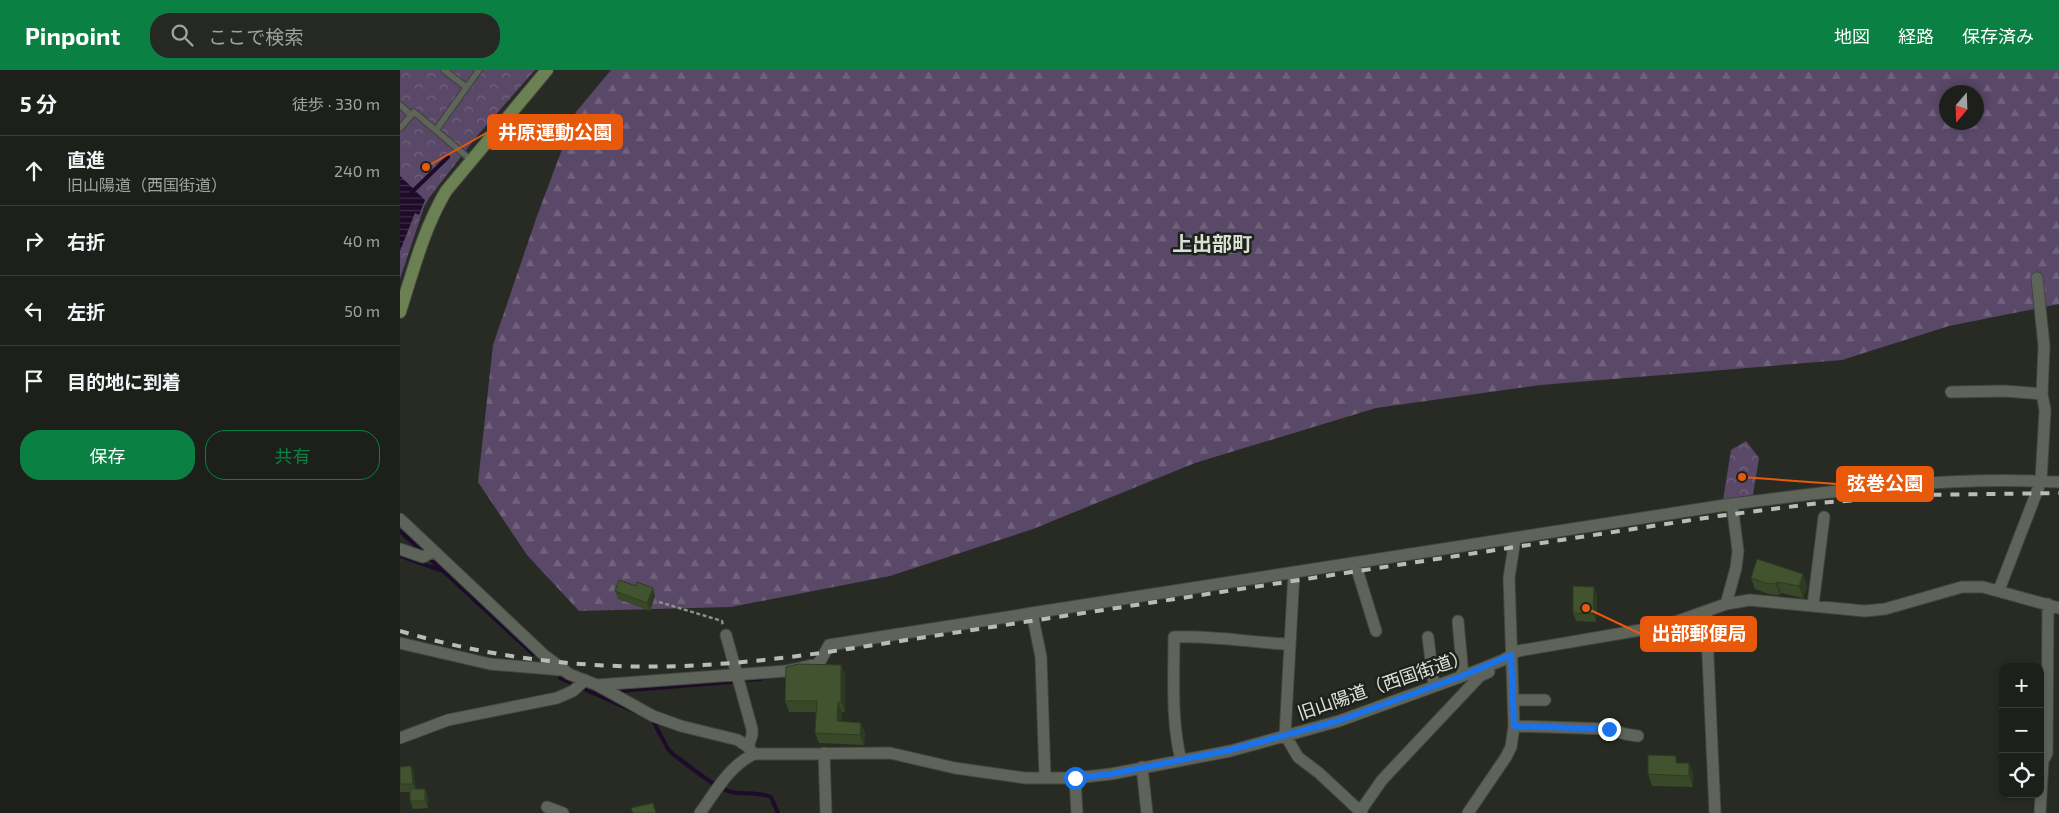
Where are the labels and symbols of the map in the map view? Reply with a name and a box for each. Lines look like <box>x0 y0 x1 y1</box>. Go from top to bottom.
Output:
north arrow <box>1939 85 1984 130</box>
callout: 井原運動公園 <box>488 115 622 149</box>
text: 井原運動公園 <box>498 120 612 143</box>
district label: 上出部町 <box>1172 231 1252 255</box>
callout: 弦巻公園 <box>1837 467 1933 501</box>
text: 弦巻公園 <box>1847 471 1923 494</box>
callout: 出部郵便局 <box>1641 617 1756 651</box>
text: 出部郵便局 <box>1651 621 1747 644</box>
street label: 旧山陽道（西国街道） <box>1294 644 1472 724</box>
route end <box>1598 718 1621 741</box>
route start <box>1064 767 1087 790</box>

